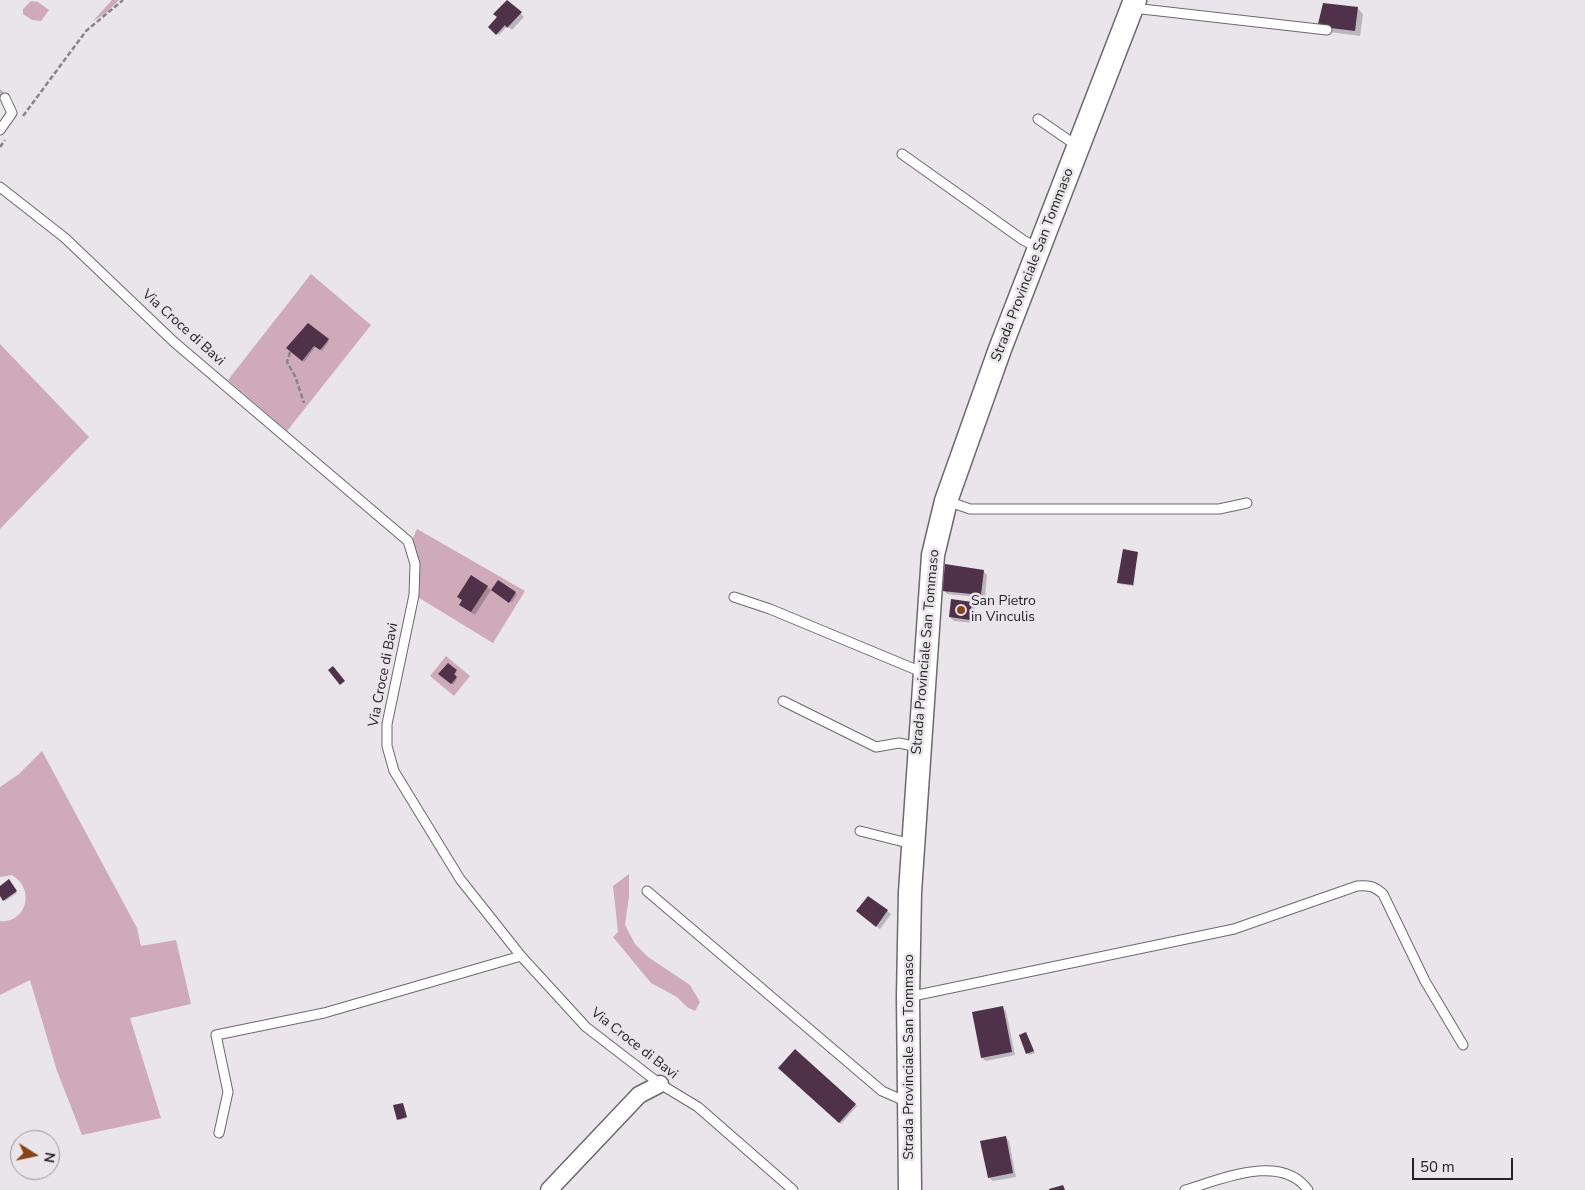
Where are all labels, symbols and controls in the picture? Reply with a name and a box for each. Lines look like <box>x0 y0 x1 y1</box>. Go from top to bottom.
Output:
street label: Strada Provinciale San Tommaso <box>988 166 1078 364</box>
street label: Via Croce di Bavi <box>138 286 228 370</box>
street label: Strada Provinciale San Tommaso <box>909 549 943 755</box>
place label: San Pietro in Vinculis <box>971 594 1036 626</box>
marker: San Pietro in Vinculis <box>955 604 967 616</box>
street label: Via Croce di Bavi <box>366 622 402 728</box>
street label: Strada Provinciale San Tommaso <box>902 954 918 1160</box>
street label: Via Croce di Bavi <box>587 1005 681 1083</box>
north arrow <box>10 1130 60 1180</box>
scale bar <box>1415 1148 1516 1180</box>
text: N <box>39 1151 60 1164</box>
text: 50 m <box>1420 1157 1455 1177</box>

